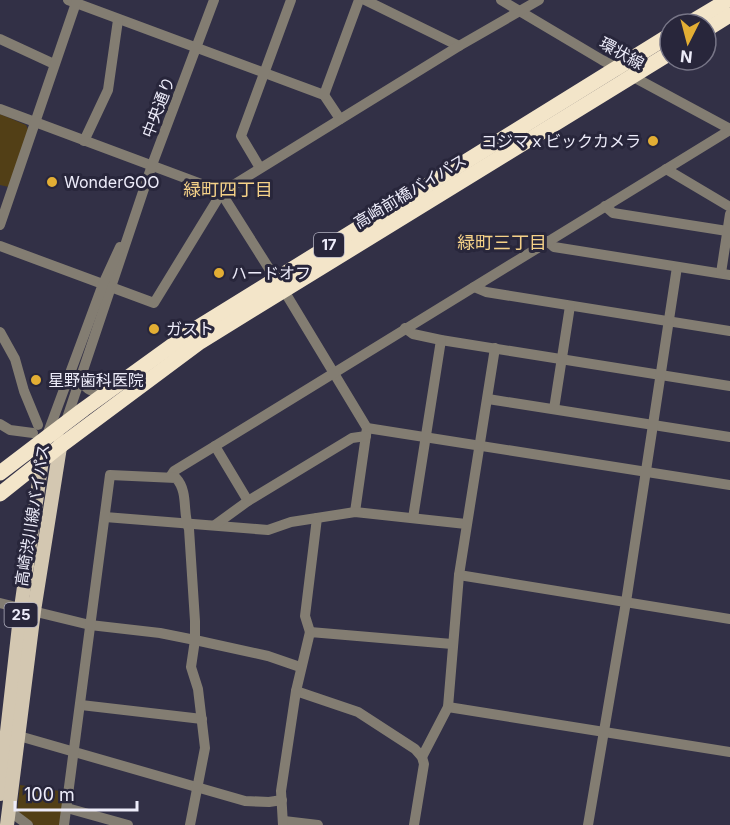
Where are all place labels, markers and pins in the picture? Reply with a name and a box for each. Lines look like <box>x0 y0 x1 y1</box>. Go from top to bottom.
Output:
place label: コジマｘビックカメラ <box>481 131 641 151</box>
marker: コジマｘビックカメラ <box>646 134 660 148</box>
place label: WonderGOO <box>64 172 160 192</box>
marker: WonderGOO <box>45 175 59 189</box>
place label: ハードオフ <box>231 263 311 283</box>
marker: ハードオフ <box>212 266 226 280</box>
place label: ガスト <box>166 319 214 339</box>
marker: ガスト <box>147 322 161 336</box>
place label: 星野歯科医院 <box>48 370 144 390</box>
marker: 星野歯科医院 <box>29 373 43 387</box>

